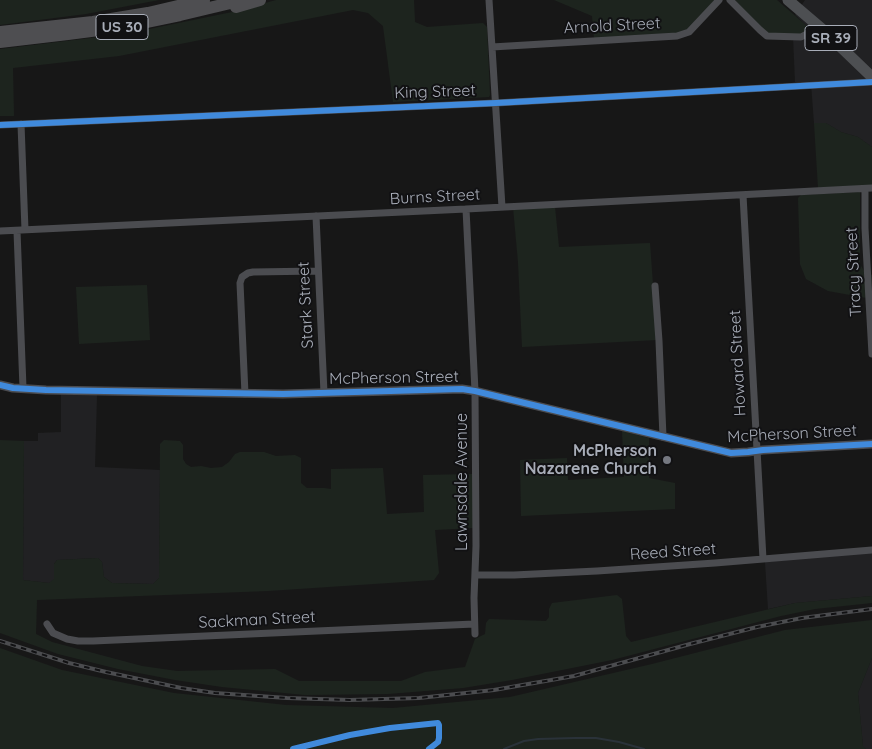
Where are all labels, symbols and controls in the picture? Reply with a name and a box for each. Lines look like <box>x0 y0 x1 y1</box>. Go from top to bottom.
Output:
street label: Arnold Street <box>563 14 661 38</box>
road number: US 30 <box>96 15 148 40</box>
road number: SR 39 <box>805 26 857 50</box>
street label: King Street <box>394 81 476 103</box>
street label: Burns Street <box>389 185 481 209</box>
street label: Tracy Street <box>842 227 866 317</box>
street label: Stark Street <box>294 261 318 349</box>
street label: Howard Street <box>726 309 750 417</box>
street label: McPherson Street <box>329 367 459 389</box>
street label: Lawnsdale Avenue <box>452 413 472 551</box>
street label: McPherson Street <box>727 421 857 447</box>
place label: McPherson Nazarene Church <box>525 441 657 479</box>
marker: McPherson Nazarene Church <box>661 454 673 466</box>
street label: Reed Street <box>629 539 717 565</box>
street label: Sackman Street <box>198 607 316 633</box>

